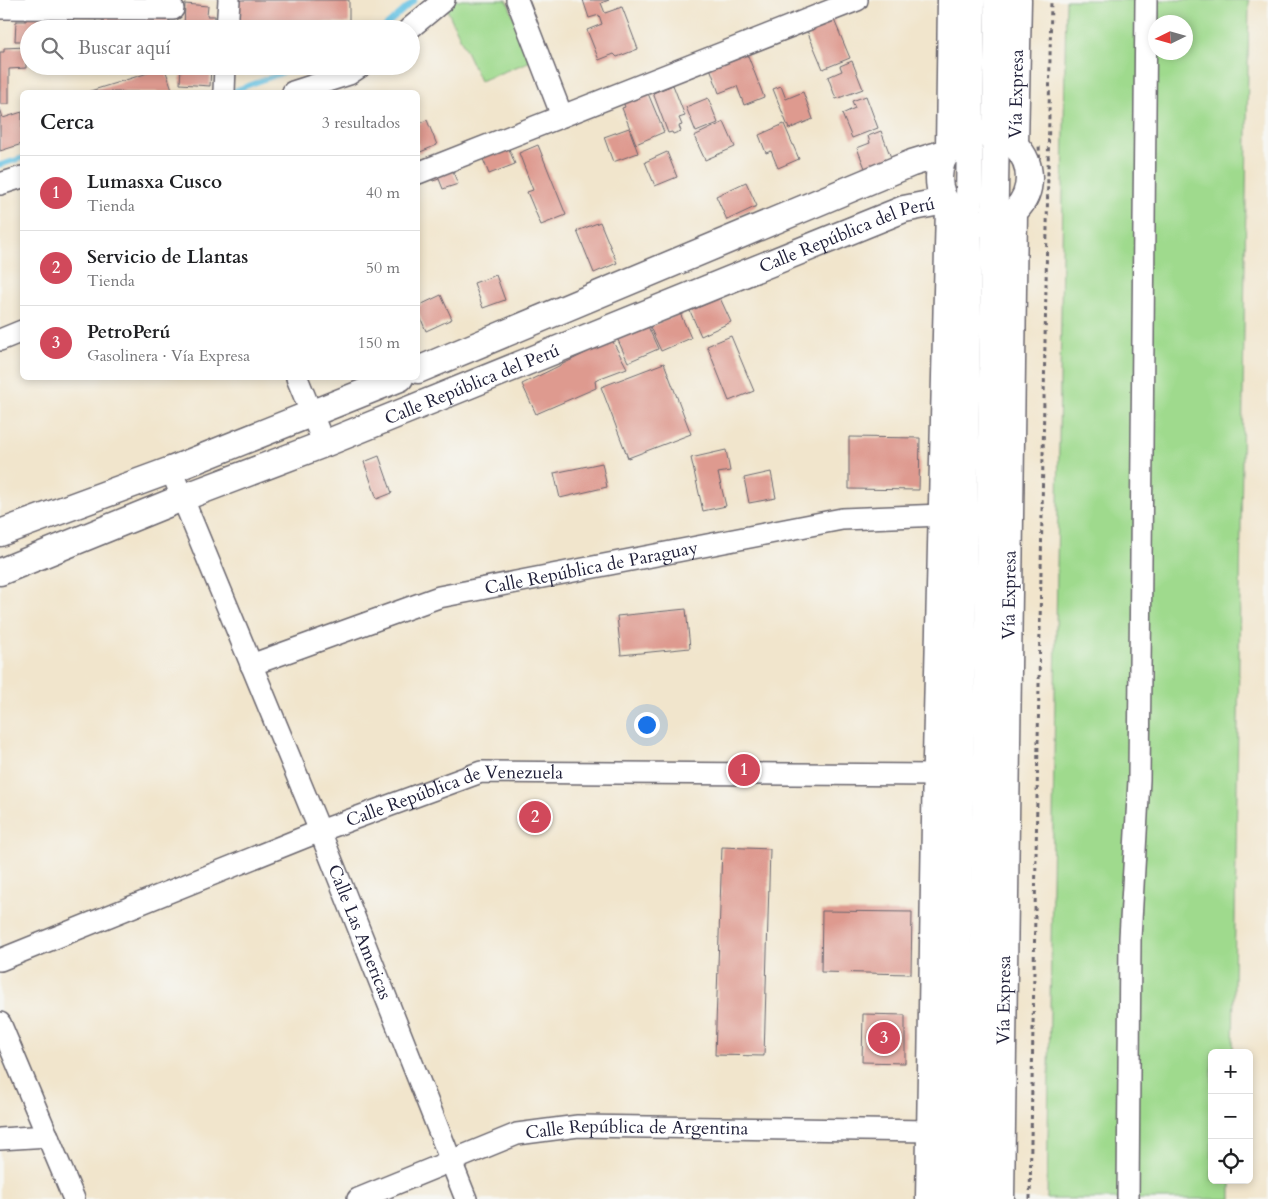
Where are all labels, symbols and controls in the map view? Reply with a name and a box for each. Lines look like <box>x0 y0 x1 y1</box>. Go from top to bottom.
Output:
north arrow <box>1148 15 1193 60</box>
search box <box>20 20 420 75</box>
icon: search <box>38 34 66 62</box>
text: Buscar aquí <box>78 35 171 61</box>
street label: Vía Expresa <box>1003 49 1030 139</box>
text: Cerca <box>40 108 94 137</box>
text: 3 resultados <box>322 112 400 134</box>
text: Lumasxa Cusco <box>87 169 222 195</box>
text: 1 <box>52 182 60 204</box>
text: 40 m <box>366 182 400 204</box>
street label: Calle República del Perú <box>755 191 937 279</box>
text: Tienda <box>87 195 135 217</box>
text: Servicio de Llantas <box>87 244 248 270</box>
text: 2 <box>52 257 60 279</box>
text: 50 m <box>366 257 400 279</box>
text: Tienda <box>87 270 135 292</box>
text: PetroPerú <box>87 319 171 345</box>
text: 3 <box>52 332 60 354</box>
text: 150 m <box>358 332 400 354</box>
street label: Calle República del Perú <box>381 338 563 431</box>
text: Gasolinera · Vía Expresa <box>87 345 250 367</box>
street label: Calle República de Paraguay <box>483 535 701 601</box>
street label: Vía Expresa <box>996 550 1023 640</box>
your location <box>634 712 660 738</box>
pin: 1 <box>728 751 760 789</box>
street label: Calle República de Venezuela <box>343 760 563 833</box>
pin: 2 <box>519 798 551 836</box>
street label: Calle Las Americas <box>322 861 398 1003</box>
street label: Vía Expresa <box>991 955 1017 1045</box>
pin: 3 <box>868 1019 900 1057</box>
map controls <box>1208 1049 1253 1184</box>
button: + <box>1208 1049 1253 1094</box>
button: − <box>1208 1094 1253 1139</box>
street label: Calle República de Argentina <box>524 1114 749 1146</box>
button: locate <box>1208 1139 1253 1184</box>

